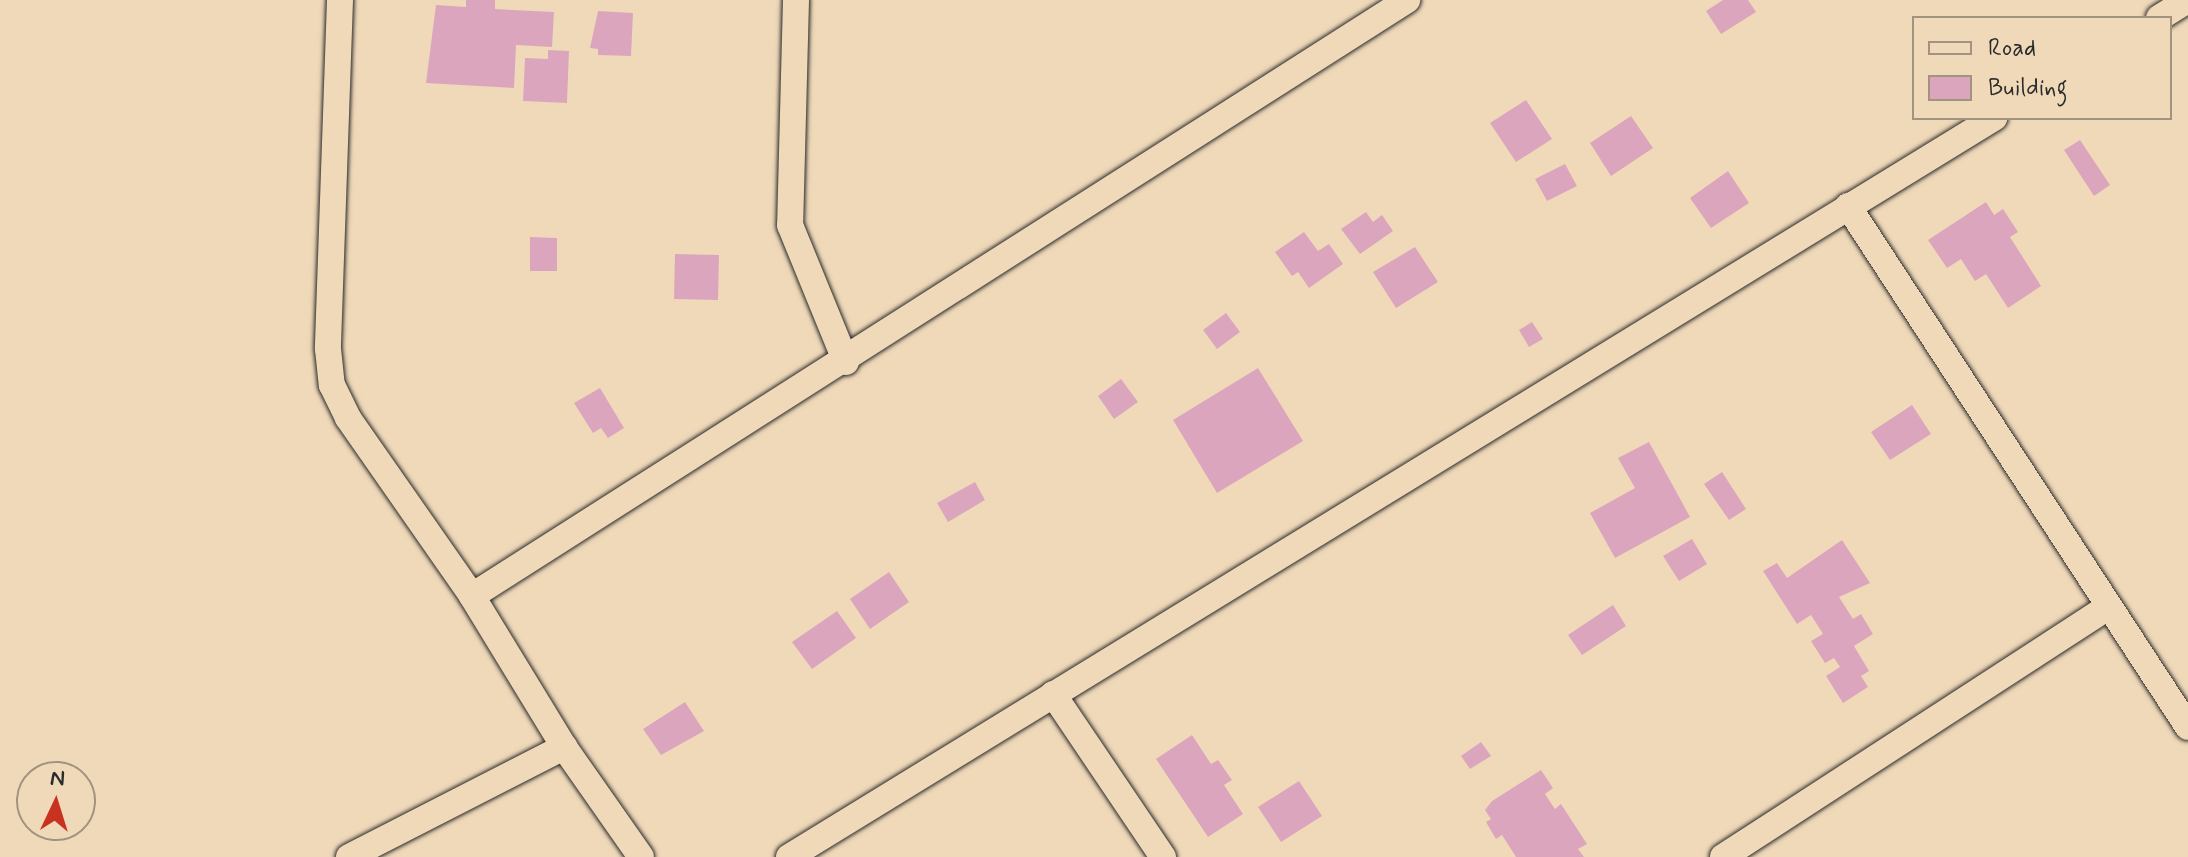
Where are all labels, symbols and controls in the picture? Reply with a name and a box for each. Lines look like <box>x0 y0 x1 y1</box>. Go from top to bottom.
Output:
legend <box>1912 16 2172 120</box>
text: Road <box>1988 33 2036 64</box>
text: Building <box>1988 73 2068 104</box>
north arrow <box>16 761 96 841</box>
text: N <box>49 765 66 794</box>

